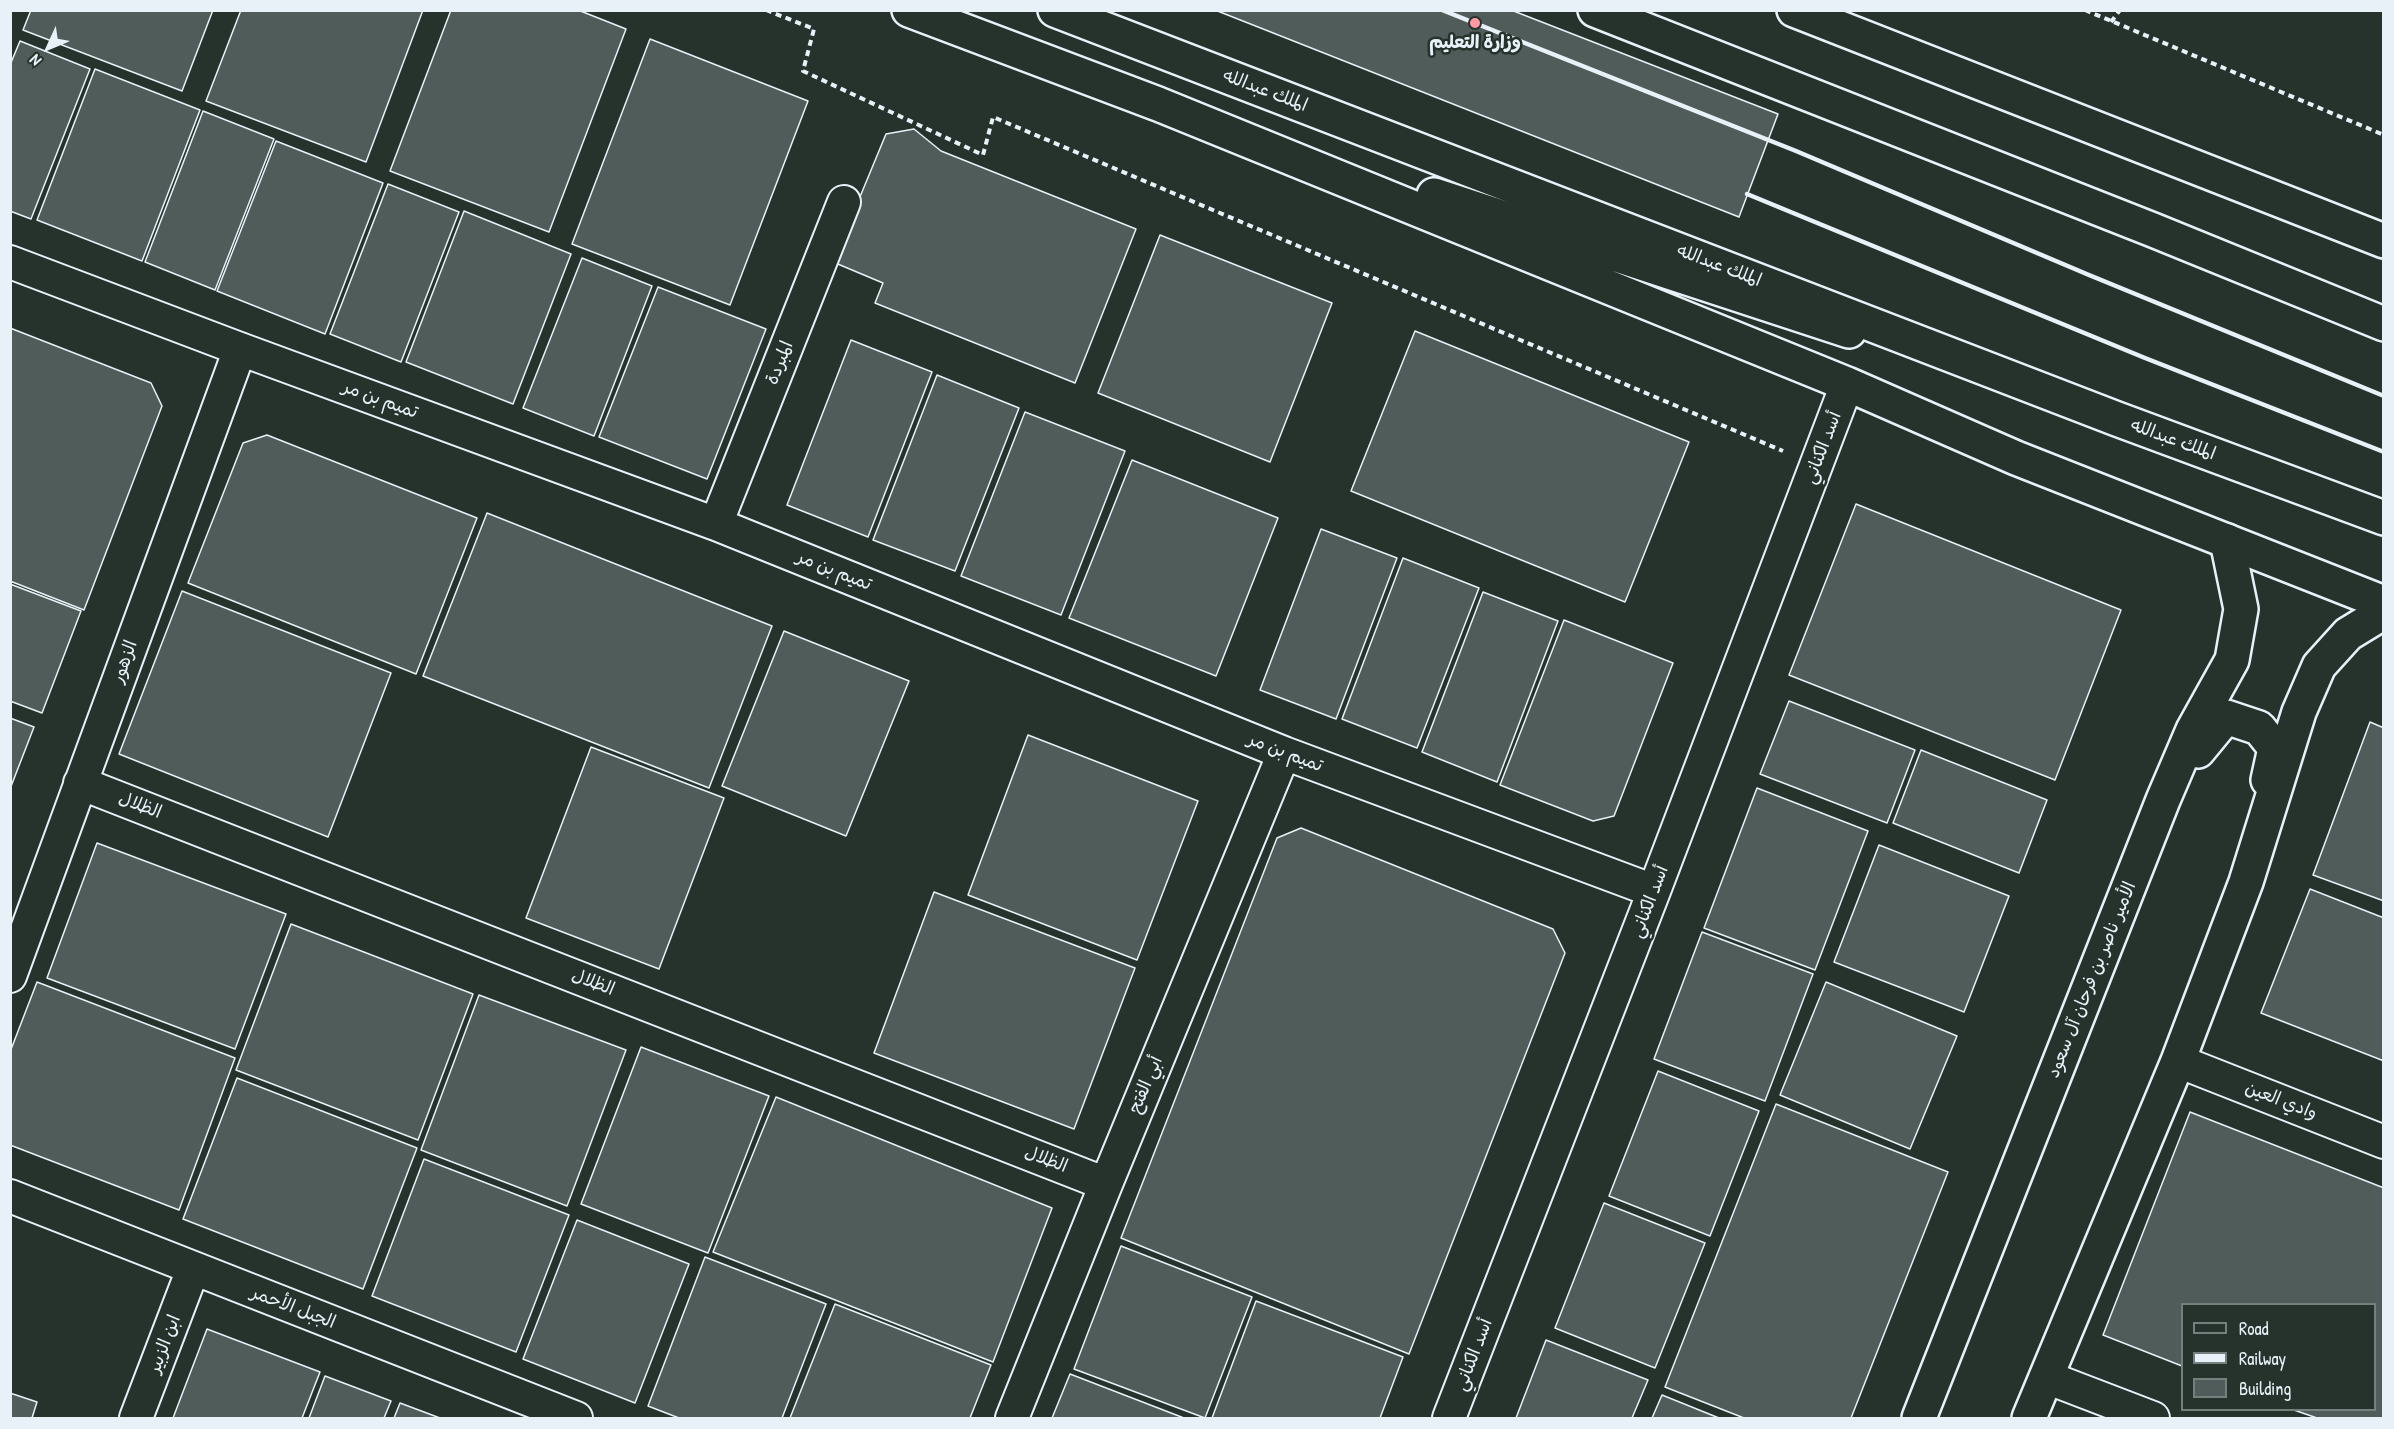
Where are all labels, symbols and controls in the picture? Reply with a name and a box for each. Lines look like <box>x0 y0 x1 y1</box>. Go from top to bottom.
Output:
marker: وزارة التعليم <box>1468 16 1482 30</box>
north arrow <box>18 18 78 78</box>
place label: وزارة التعليم <box>1429 32 1521 54</box>
text: N <box>24 50 46 71</box>
street label: الملك عبدالله <box>1219 65 1311 117</box>
street label: الملك عبدالله <box>1673 240 1765 292</box>
street label: المبردة <box>762 338 798 388</box>
street label: تميم بن مر <box>339 376 421 424</box>
street label: أسد الكناني <box>1799 409 1847 487</box>
street label: الملك عبدالله <box>2127 415 2219 465</box>
street label: تميم بن مر <box>793 546 875 596</box>
street label: الزهور <box>107 638 143 686</box>
street label: تميم بن مر <box>1244 729 1326 777</box>
street label: الظلال <box>115 788 165 824</box>
street label: أسد الكناني <box>1626 863 1674 941</box>
street label: الأمير ناصر بن فرحان آل سعود <box>2043 879 2141 1081</box>
street label: الظلال <box>568 965 618 1001</box>
street label: أبي الفتح <box>1124 1053 1168 1117</box>
street label: وادي العين <box>2242 1077 2320 1125</box>
street label: الظلال <box>1021 1142 1071 1178</box>
street label: الجبل الأحمر <box>248 1282 338 1334</box>
legend <box>2181 1303 2376 1411</box>
street label: ابن الزبير <box>144 1312 186 1376</box>
street label: أسد الكناني <box>1450 1316 1498 1394</box>
text: Road <box>2239 1316 2269 1341</box>
text: Railway <box>2239 1346 2286 1371</box>
text: Building <box>2239 1376 2291 1401</box>

